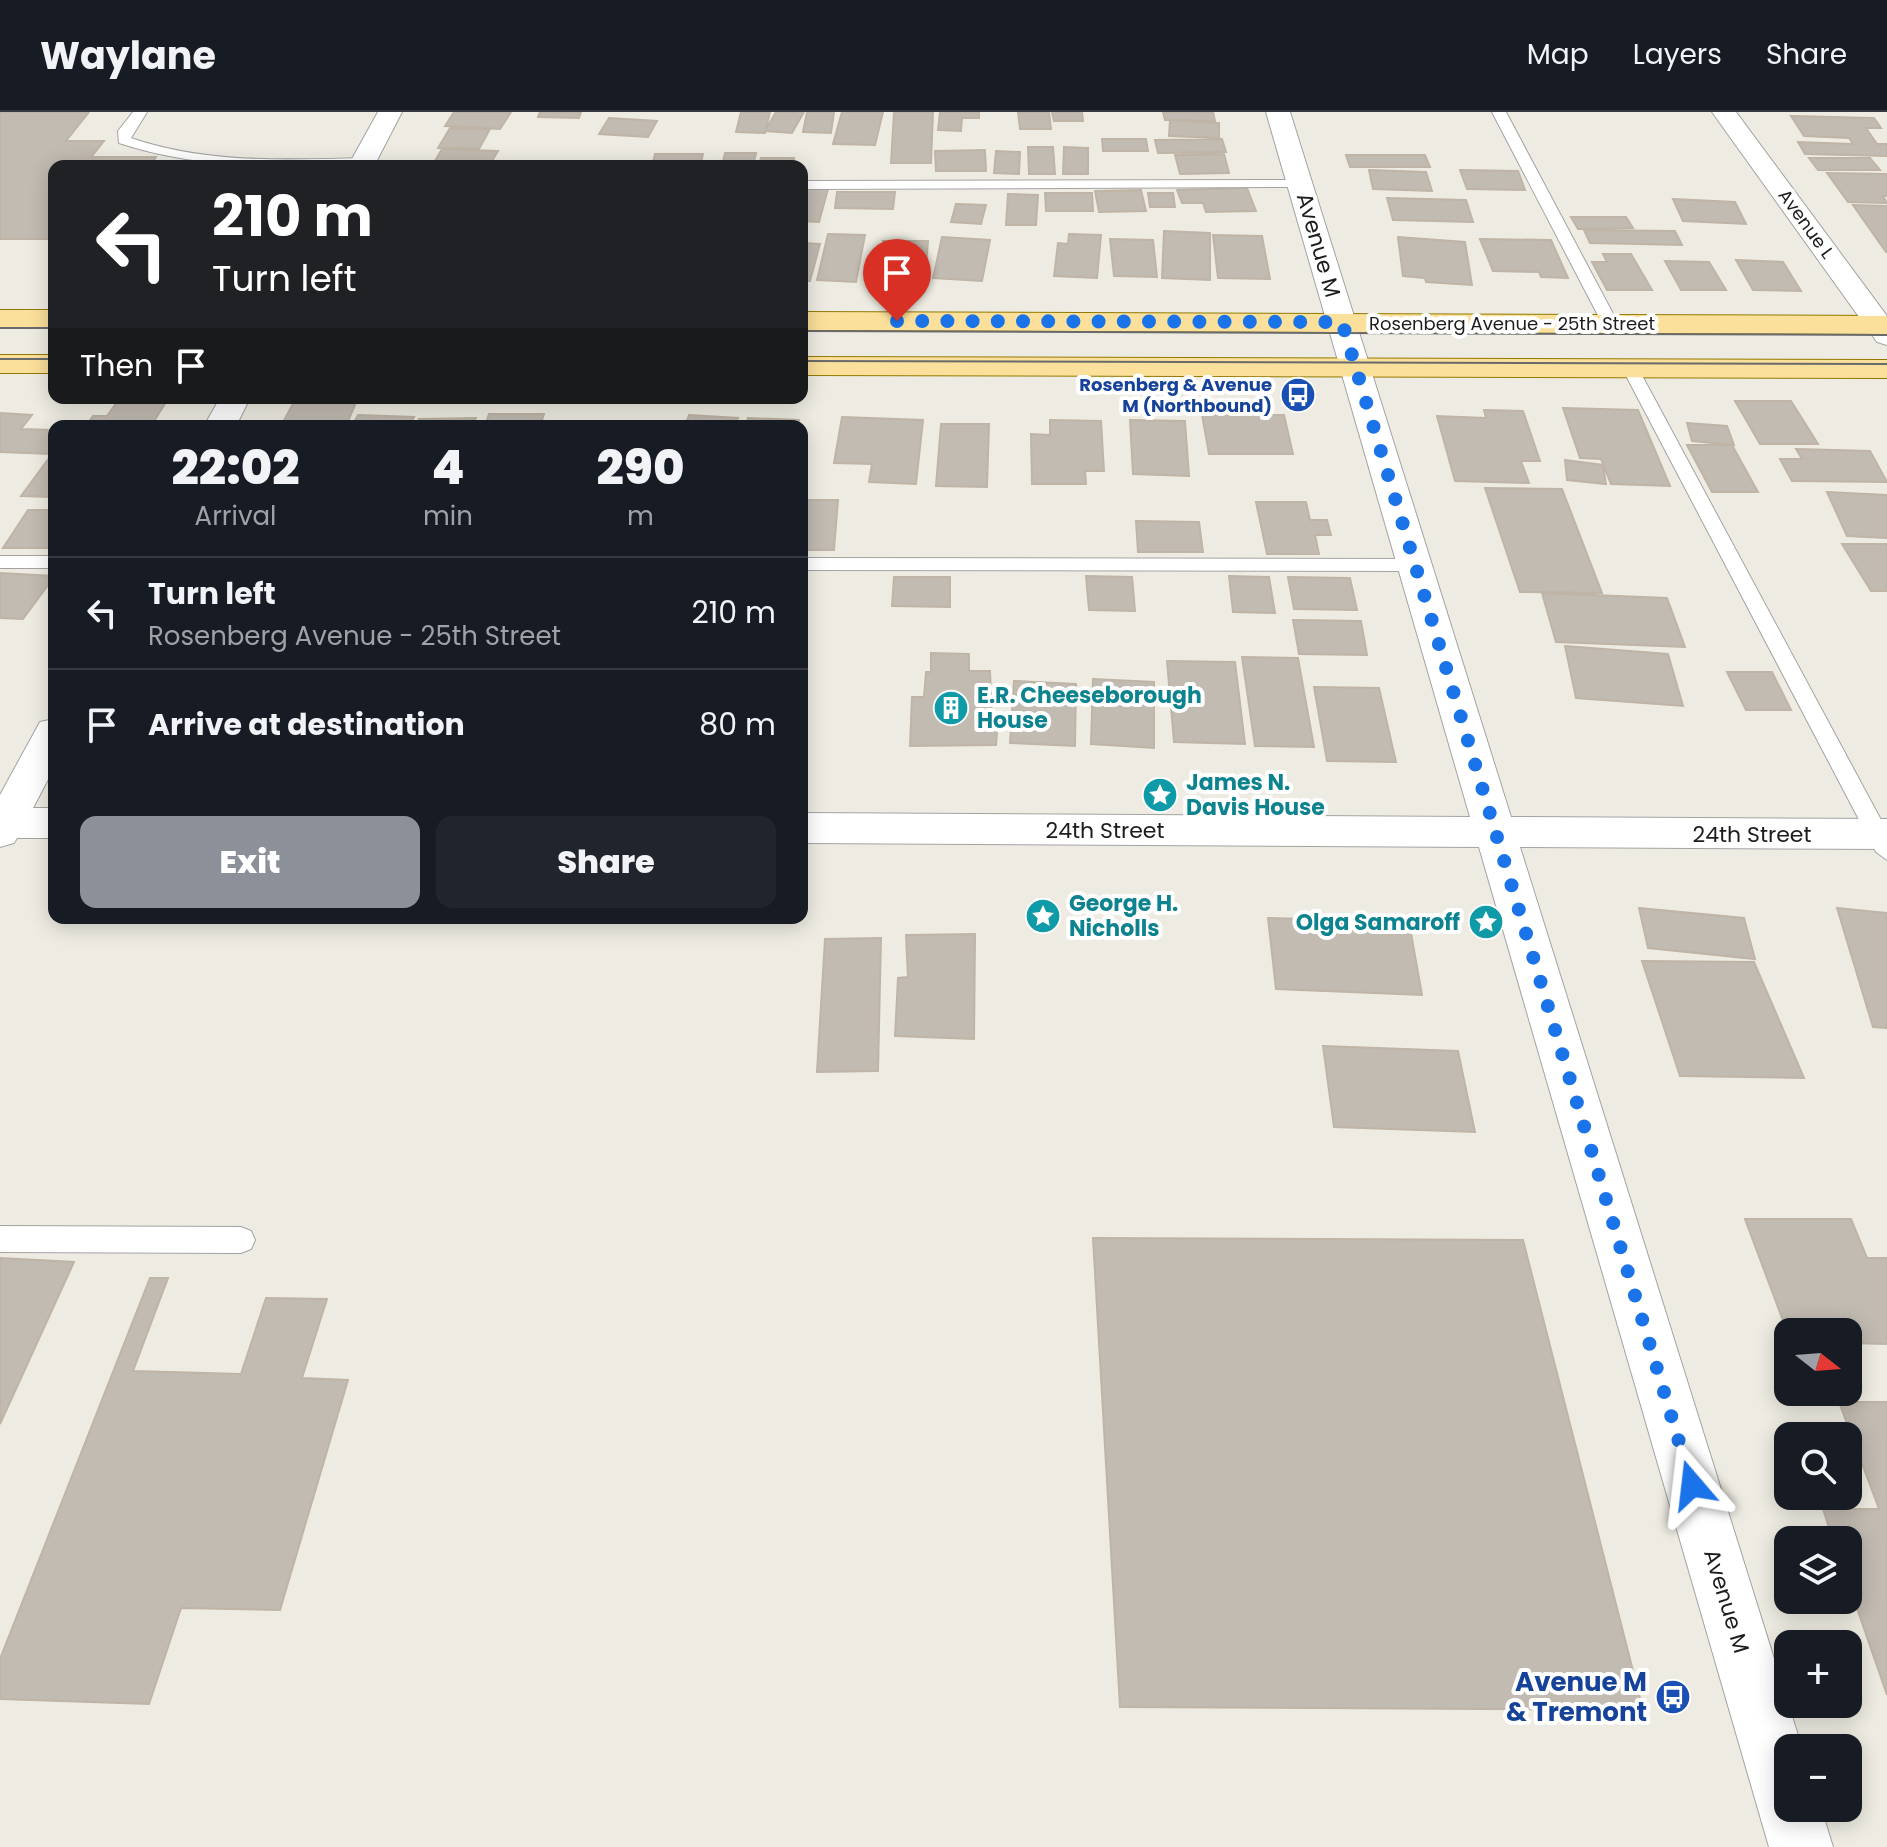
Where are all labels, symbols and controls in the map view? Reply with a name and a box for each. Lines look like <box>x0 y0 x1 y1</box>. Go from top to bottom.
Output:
text: Waylane <box>40 29 216 82</box>
text: Map <box>1527 35 1589 74</box>
text: Layers <box>1633 35 1722 74</box>
text: Share <box>1766 35 1847 74</box>
text: 210 m <box>212 177 373 256</box>
street label: Avenue L <box>1773 184 1840 264</box>
street label: Avenue M <box>1289 189 1348 301</box>
icon: left <box>80 192 184 296</box>
pin <box>863 239 931 321</box>
icon: arrive <box>875 251 919 295</box>
text: Turn left <box>212 253 357 304</box>
street label: Rosenberg Avenue - 25th Street <box>1369 311 1655 336</box>
text: Then <box>80 344 153 387</box>
icon: arrive <box>169 344 213 388</box>
place label: Rosenberg & Avenue M (Northbound) <box>1079 372 1272 418</box>
bus stop icon: Rosenberg & Avenue M (Northbound) <box>1279 376 1317 414</box>
text: 22:02 <box>172 434 300 501</box>
text: 4 <box>431 434 465 501</box>
text: 290 <box>596 434 684 501</box>
text: Arrival <box>195 498 276 534</box>
text: min <box>423 498 473 534</box>
text: m <box>627 498 654 534</box>
text: Turn left <box>148 572 276 615</box>
icon: left <box>80 591 124 635</box>
text: 210 m <box>691 591 776 634</box>
text: Rosenberg Avenue - 25th Street <box>148 618 561 654</box>
place label: E.R. Cheeseborough House <box>977 680 1202 736</box>
building icon: E.R. Cheeseborough House <box>932 689 970 727</box>
icon: arrive <box>80 703 124 747</box>
text: Arrive at destination <box>148 703 465 746</box>
text: 80 m <box>699 703 776 746</box>
place label: James N. Davis House <box>1186 767 1325 823</box>
place icon: James N. Davis House <box>1141 776 1179 814</box>
street label: 24th Street <box>1046 815 1164 846</box>
button: Exit <box>80 816 420 908</box>
button: Share <box>436 816 776 908</box>
street label: 24th Street <box>1693 819 1811 850</box>
place label: George H. Nicholls <box>1069 888 1178 944</box>
place icon: George H. Nicholls <box>1024 897 1062 935</box>
place icon: Olga Samaroff <box>1467 903 1505 941</box>
place label: Olga Samaroff <box>1296 907 1460 938</box>
north arrow <box>1774 1318 1862 1406</box>
map controls <box>1774 1318 1862 1822</box>
button: search <box>1774 1422 1862 1510</box>
position arrow <box>1650 1443 1734 1527</box>
button: layers <box>1774 1526 1862 1614</box>
street label: Avenue M <box>1696 1545 1757 1657</box>
button: + <box>1774 1630 1862 1718</box>
place label: Avenue M & Tremont <box>1506 1664 1647 1730</box>
bus stop icon: Avenue M & Tremont <box>1654 1678 1692 1716</box>
button: − <box>1774 1734 1862 1822</box>

